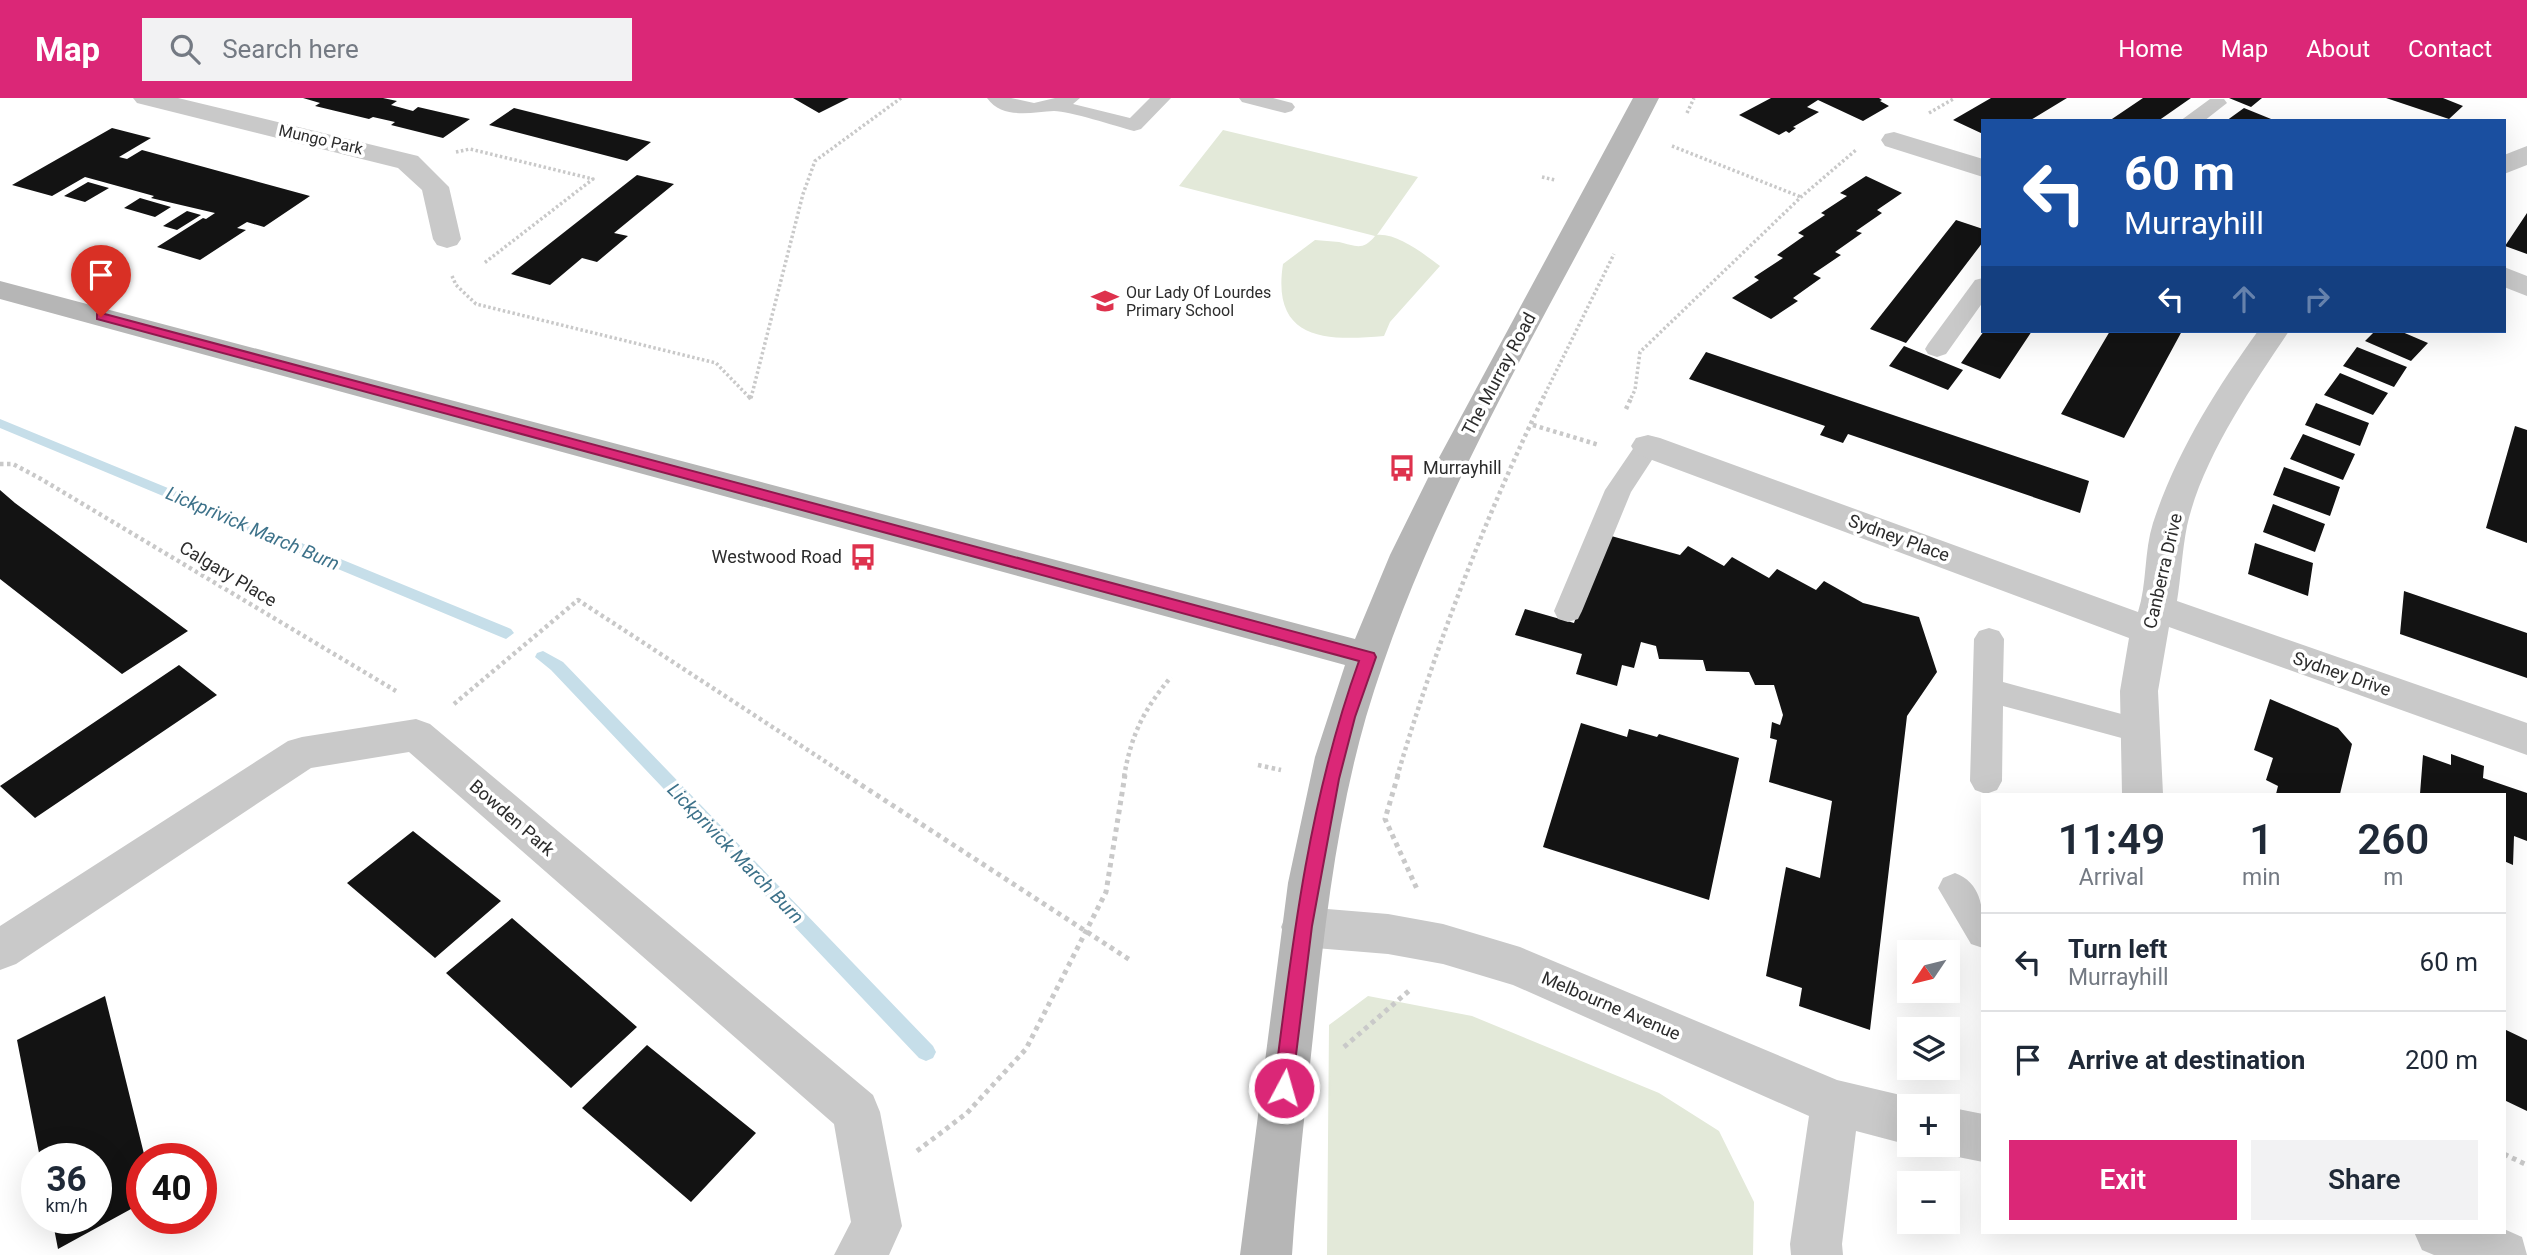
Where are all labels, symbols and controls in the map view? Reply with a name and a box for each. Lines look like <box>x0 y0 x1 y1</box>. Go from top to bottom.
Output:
search box <box>142 18 632 81</box>
text: Map <box>35 30 100 69</box>
icon: search <box>166 30 204 68</box>
text: Search here <box>222 34 359 64</box>
text: Home <box>2118 35 2183 63</box>
text: Map <box>2221 35 2268 63</box>
text: About <box>2306 35 2370 63</box>
text: Contact <box>2408 35 2492 63</box>
street label: Mungo Park <box>277 121 366 159</box>
text: 60 m <box>2124 145 2235 202</box>
icon: left <box>2009 147 2100 238</box>
text: Murrayhill <box>2124 204 2264 242</box>
pin <box>71 245 131 317</box>
icon: arrive <box>82 256 120 294</box>
icon: left <box>2152 280 2190 318</box>
icon: ahead <box>2225 280 2263 318</box>
icon: right <box>2298 280 2336 318</box>
place label: Our Lady Of Lourdes Primary School <box>1126 283 1271 320</box>
school or university icon: Our Lady Of Lourdes Primary School <box>1090 286 1120 316</box>
street label: The Murray Road <box>1457 309 1540 439</box>
bus stop icon: Murrayhill <box>1387 453 1417 483</box>
place label: Murrayhill <box>1423 457 1502 478</box>
water label: Lickprivick March Burn <box>163 481 343 575</box>
street label: Sydney Place <box>1846 510 1953 566</box>
street label: Canberra Drive <box>2139 511 2186 631</box>
street label: Calgary Place <box>176 536 281 611</box>
bus stop icon: Westwood Road <box>848 542 878 572</box>
place label: Westwood Road <box>712 546 842 567</box>
street label: Sydney Drive <box>2291 647 2394 700</box>
street label: Bowden Park <box>466 775 560 861</box>
water label: Lickprivick March Burn <box>663 778 809 928</box>
text: 11:49 <box>2058 815 2165 864</box>
text: 1 <box>2249 815 2273 864</box>
text: 260 <box>2357 815 2429 864</box>
text: Arrival <box>2079 864 2144 891</box>
text: min <box>2242 864 2280 891</box>
text: m <box>2383 864 2403 891</box>
text: Turn left <box>2068 934 2167 964</box>
north arrow <box>1897 940 1960 1003</box>
map controls <box>1897 940 1960 1234</box>
icon: left <box>2009 943 2047 981</box>
text: 60 m <box>2420 947 2478 977</box>
text: Murrayhill <box>2068 964 2169 991</box>
street label: Melbourne Avenue <box>1539 967 1684 1044</box>
button: layers <box>1897 1017 1960 1080</box>
icon: arrive <box>2009 1041 2047 1079</box>
text: Arrive at destination <box>2068 1045 2305 1075</box>
text: 200 m <box>2405 1045 2478 1075</box>
position arrow <box>1247 1051 1321 1125</box>
button: + <box>1897 1094 1960 1157</box>
button: Exit <box>2009 1140 2237 1220</box>
button: Share <box>2251 1140 2478 1220</box>
speed limit sign: 40 <box>126 1143 217 1234</box>
text: 36 <box>46 1159 87 1200</box>
button: − <box>1897 1171 1960 1234</box>
text: km/h <box>45 1195 88 1216</box>

